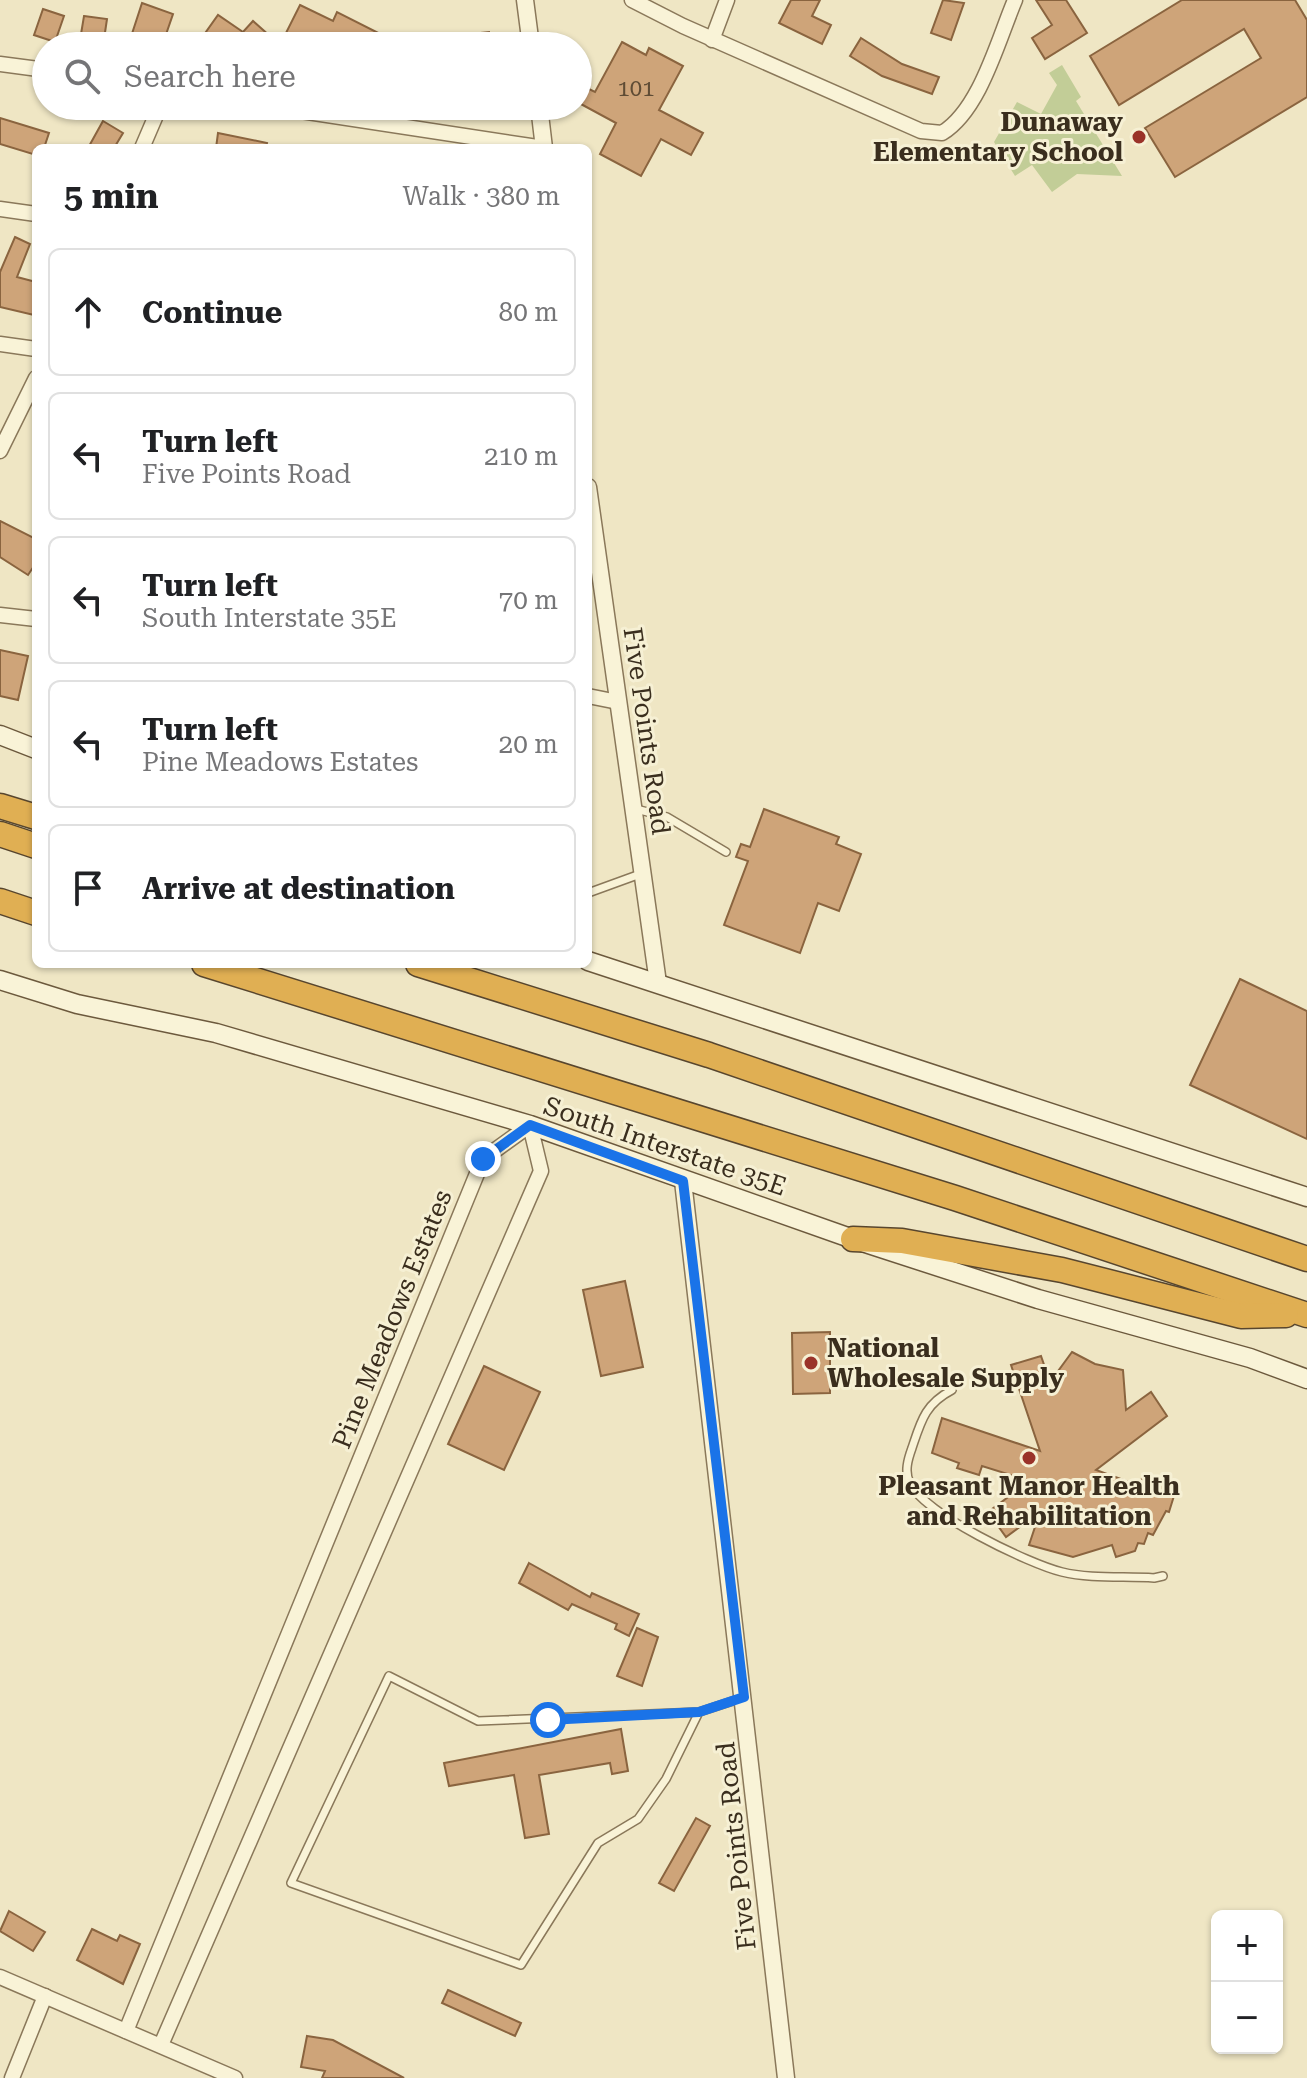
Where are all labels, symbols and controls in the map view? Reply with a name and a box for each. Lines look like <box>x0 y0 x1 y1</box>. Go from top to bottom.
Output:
search box <box>32 32 592 120</box>
icon: search <box>60 54 104 98</box>
text: Search here <box>124 59 296 94</box>
house number: 101 <box>618 76 654 101</box>
place label: Dunaway Elementary School <box>873 107 1123 167</box>
marker: Dunaway Elementary School <box>1130 128 1148 146</box>
text: 5 min <box>64 176 159 216</box>
text: Walk · 380 m <box>402 181 560 211</box>
icon: ahead <box>66 290 110 334</box>
text: Continue <box>142 295 282 330</box>
text: 80 m <box>499 297 558 327</box>
text: Turn left <box>142 424 278 459</box>
icon: left <box>66 434 110 478</box>
text: 210 m <box>484 441 558 471</box>
text: Five Points Road <box>142 459 351 489</box>
text: Turn left <box>142 568 278 603</box>
icon: left <box>66 578 110 622</box>
text: 70 m <box>499 585 558 615</box>
text: South Interstate 35E <box>142 603 397 633</box>
street label: Five Points Road <box>618 625 676 837</box>
text: Turn left <box>142 712 278 747</box>
icon: left <box>66 722 110 766</box>
text: 20 m <box>499 729 558 759</box>
text: Pine Meadows Estates <box>142 747 418 777</box>
icon: arrive <box>66 866 110 910</box>
text: Arrive at destination <box>142 871 455 906</box>
street label: South Interstate 35E <box>540 1090 790 1202</box>
route end <box>465 1141 501 1177</box>
street label: Pine Meadows Estates <box>326 1185 458 1453</box>
place label: National Wholesale Supply <box>827 1333 1064 1393</box>
marker: National Wholesale Supply <box>802 1354 820 1372</box>
marker: Pleasant Manor Health and Rehabilitation <box>1020 1449 1038 1467</box>
place label: Pleasant Manor Health and Rehabilitation <box>878 1471 1180 1531</box>
route start <box>530 1702 566 1738</box>
street label: Five Points Road <box>710 1740 762 1951</box>
map controls <box>1211 1910 1283 2054</box>
button: + <box>1211 1910 1283 1982</box>
button: − <box>1211 1982 1283 2054</box>

